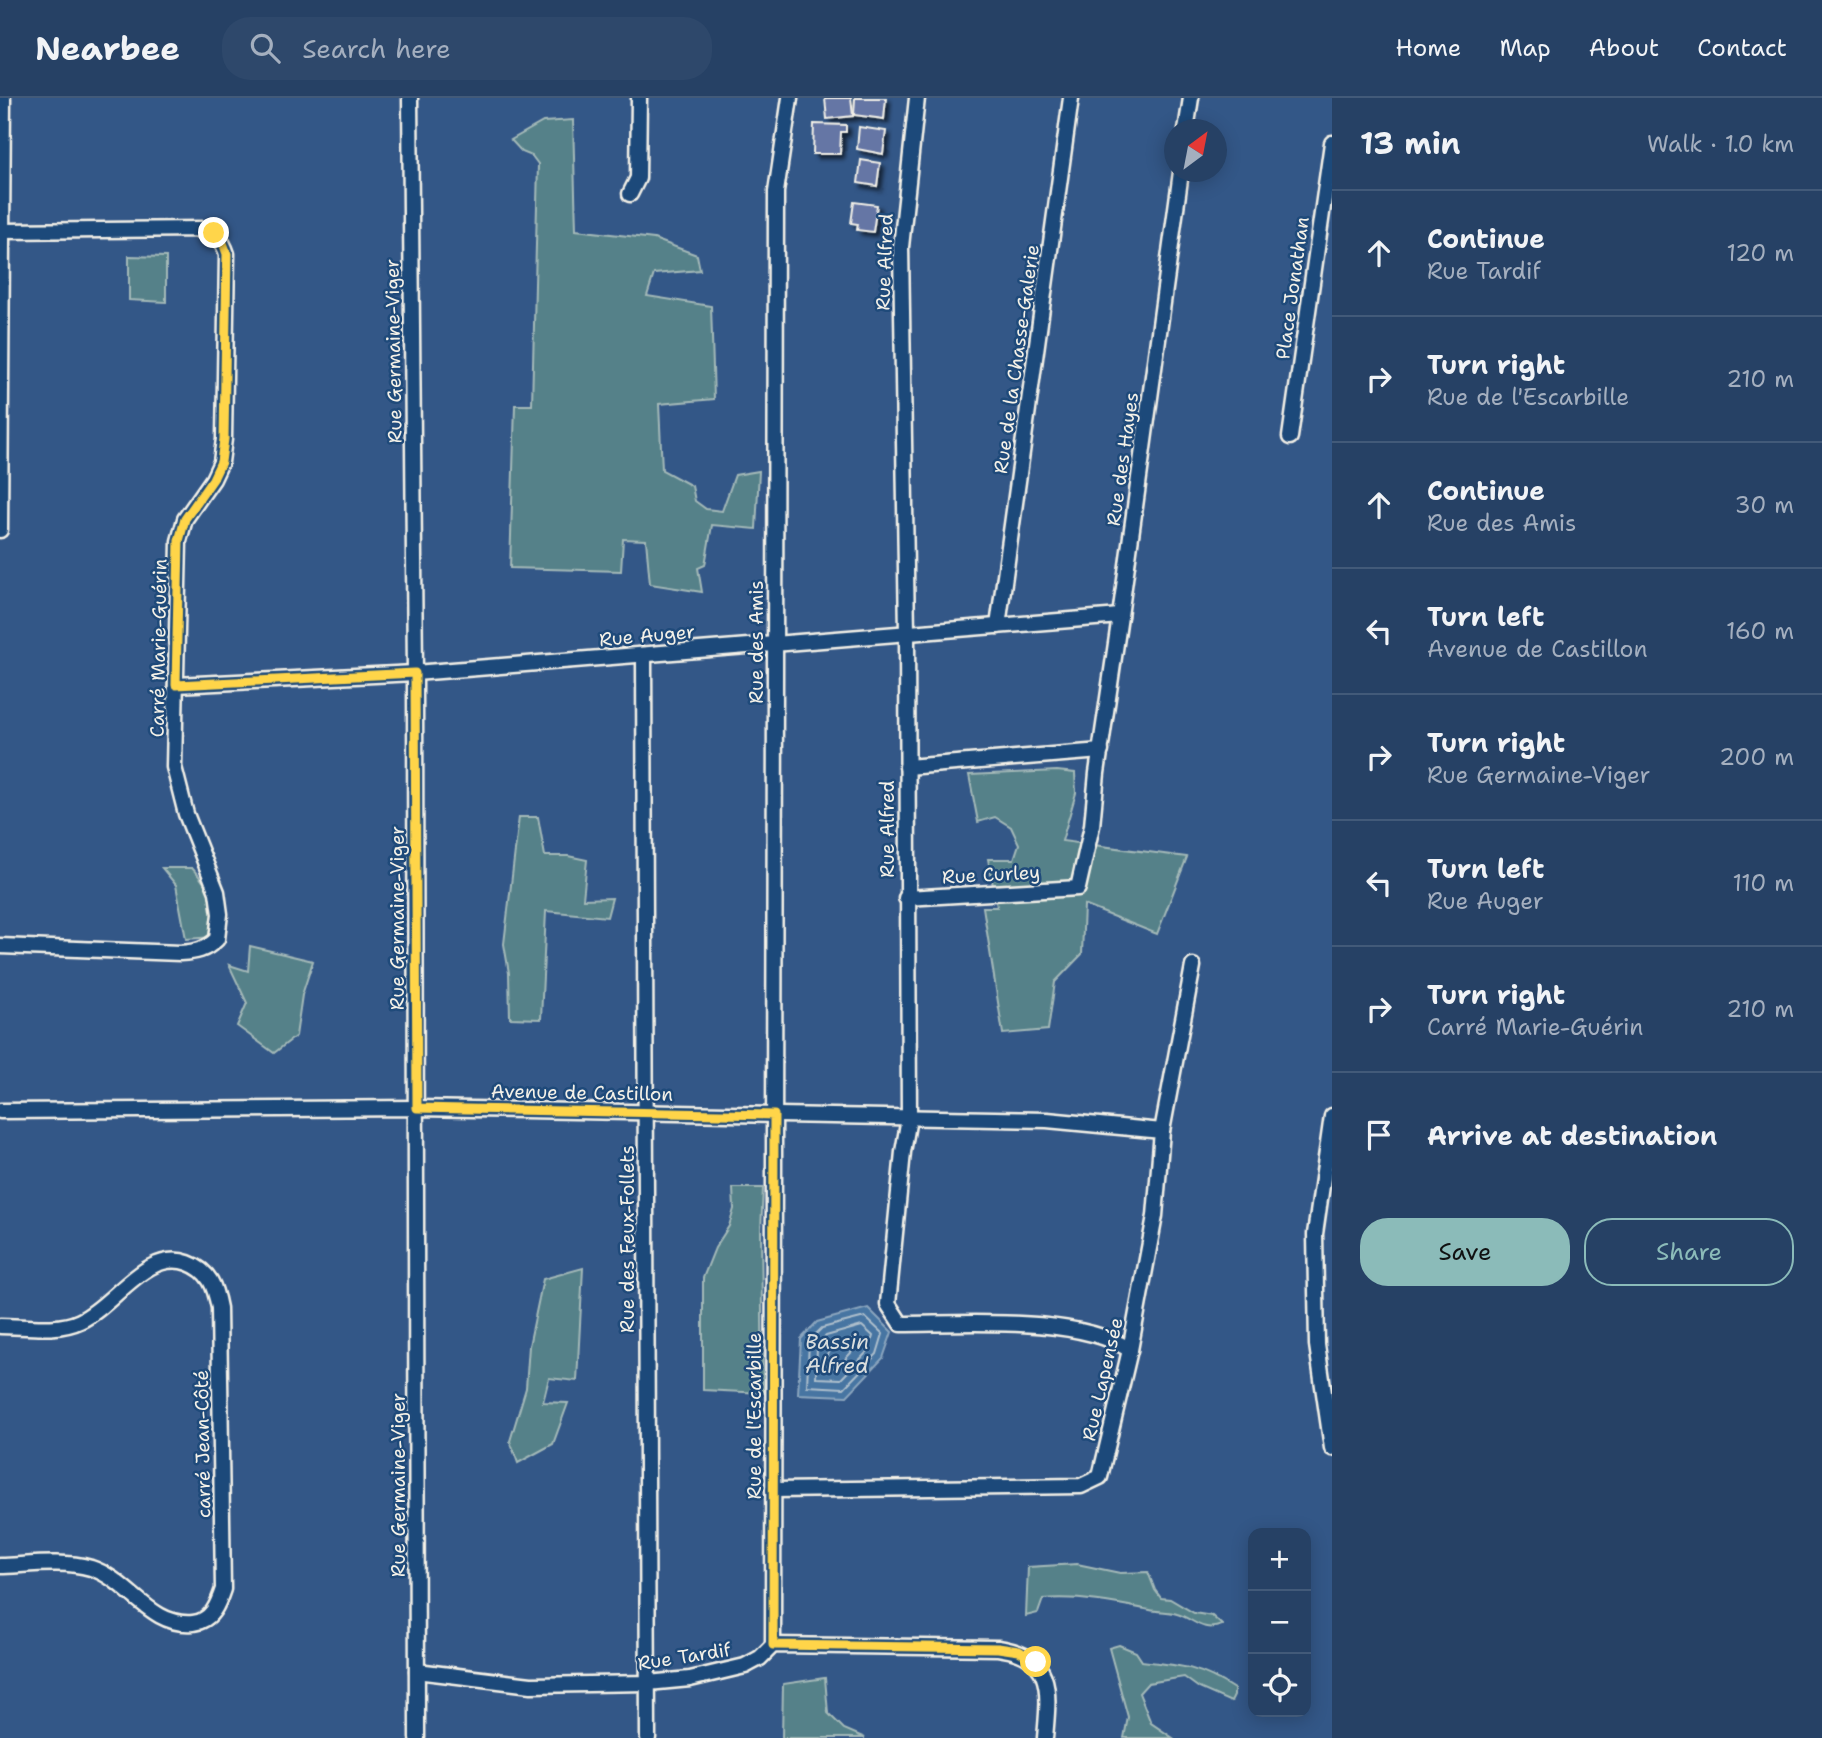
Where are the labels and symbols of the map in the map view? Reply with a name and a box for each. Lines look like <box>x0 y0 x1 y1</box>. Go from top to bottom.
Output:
north arrow <box>1164 119 1227 182</box>
street label: Rue Alfred <box>870 213 899 311</box>
street label: Place Jonathan <box>1270 215 1315 361</box>
route end <box>198 217 229 248</box>
street label: Rue de la Chasse-Galerie <box>988 243 1045 475</box>
street label: Rue Germaine-Viger <box>379 259 408 443</box>
street label: Rue des Hayes <box>1101 391 1144 528</box>
street label: Carré Marie-Guérin <box>144 558 173 738</box>
street label: Rue des Amis <box>744 580 769 704</box>
street label: Rue Auger <box>598 619 696 652</box>
street label: Rue Alfred <box>875 780 900 878</box>
street label: Rue Germaine-Viger <box>385 826 410 1010</box>
street label: Rue Curley <box>941 859 1041 890</box>
street label: Avenue de Castillon <box>491 1078 673 1107</box>
street label: Rue des Feux-Follets <box>615 1145 640 1333</box>
street label: Rue Lapensée <box>1076 1315 1129 1443</box>
water label: Bassin Alfred <box>805 1328 869 1380</box>
street label: Rue de l'Escarbille <box>742 1332 767 1500</box>
street label: carré Jean-Côté <box>189 1370 216 1518</box>
street label: Rue Germaine-Viger <box>386 1393 411 1577</box>
street label: Rue Tardif <box>636 1637 734 1676</box>
route start <box>1020 1646 1051 1677</box>

